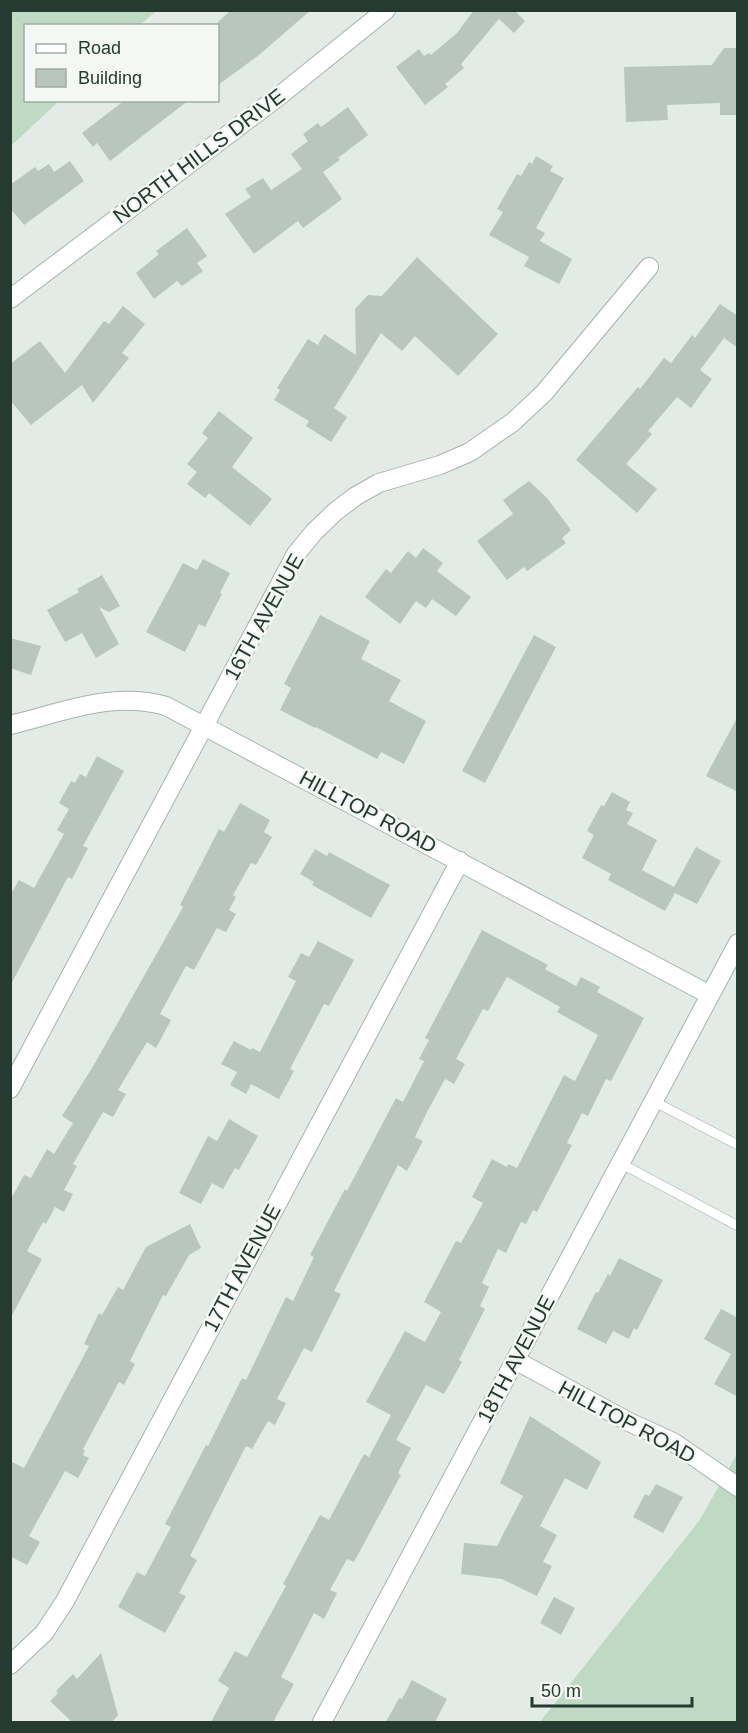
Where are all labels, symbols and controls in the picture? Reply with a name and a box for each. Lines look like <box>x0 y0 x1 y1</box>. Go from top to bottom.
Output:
legend <box>24 24 219 102</box>
text: Road <box>78 38 121 58</box>
text: Building <box>78 68 142 88</box>
street label: NORTH HILLS DRIVE <box>109 84 289 228</box>
street label: 16TH AVENUE <box>219 550 308 684</box>
street label: HILLTOP ROAD <box>296 766 441 857</box>
street label: 17TH AVENUE <box>198 1200 285 1335</box>
street label: 18TH AVENUE <box>472 1291 559 1426</box>
street label: HILLTOP ROAD <box>555 1376 700 1467</box>
scale bar <box>532 1670 692 1708</box>
text: 50 m <box>541 1681 581 1701</box>

